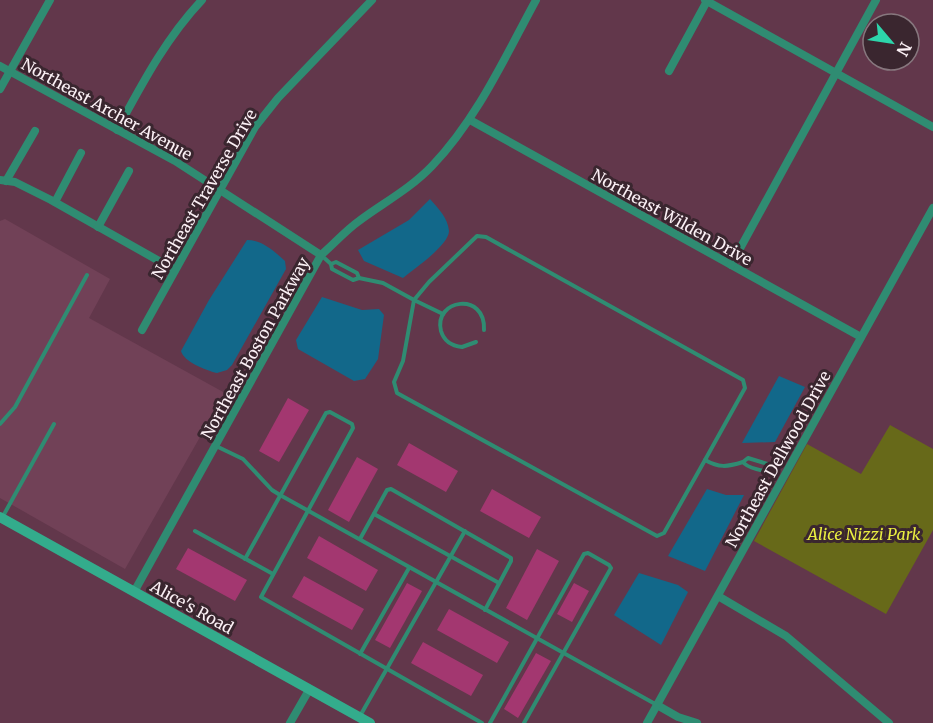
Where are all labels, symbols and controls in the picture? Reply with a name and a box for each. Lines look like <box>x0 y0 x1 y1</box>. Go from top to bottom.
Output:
north arrow <box>861 12 921 72</box>
text: N <box>892 39 916 60</box>
street label: Northeast Archer Avenue <box>18 54 196 164</box>
street label: Northeast Traverse Drive <box>147 106 261 282</box>
street label: Northeast Wilden Drive <box>588 165 756 269</box>
street label: Northeast Boston Parkway <box>197 253 314 442</box>
street label: Northeast Dellwood Drive <box>721 367 835 551</box>
park label: Alice Nizzi Park <box>805 524 921 544</box>
street label: Alice's Road <box>146 576 237 638</box>

